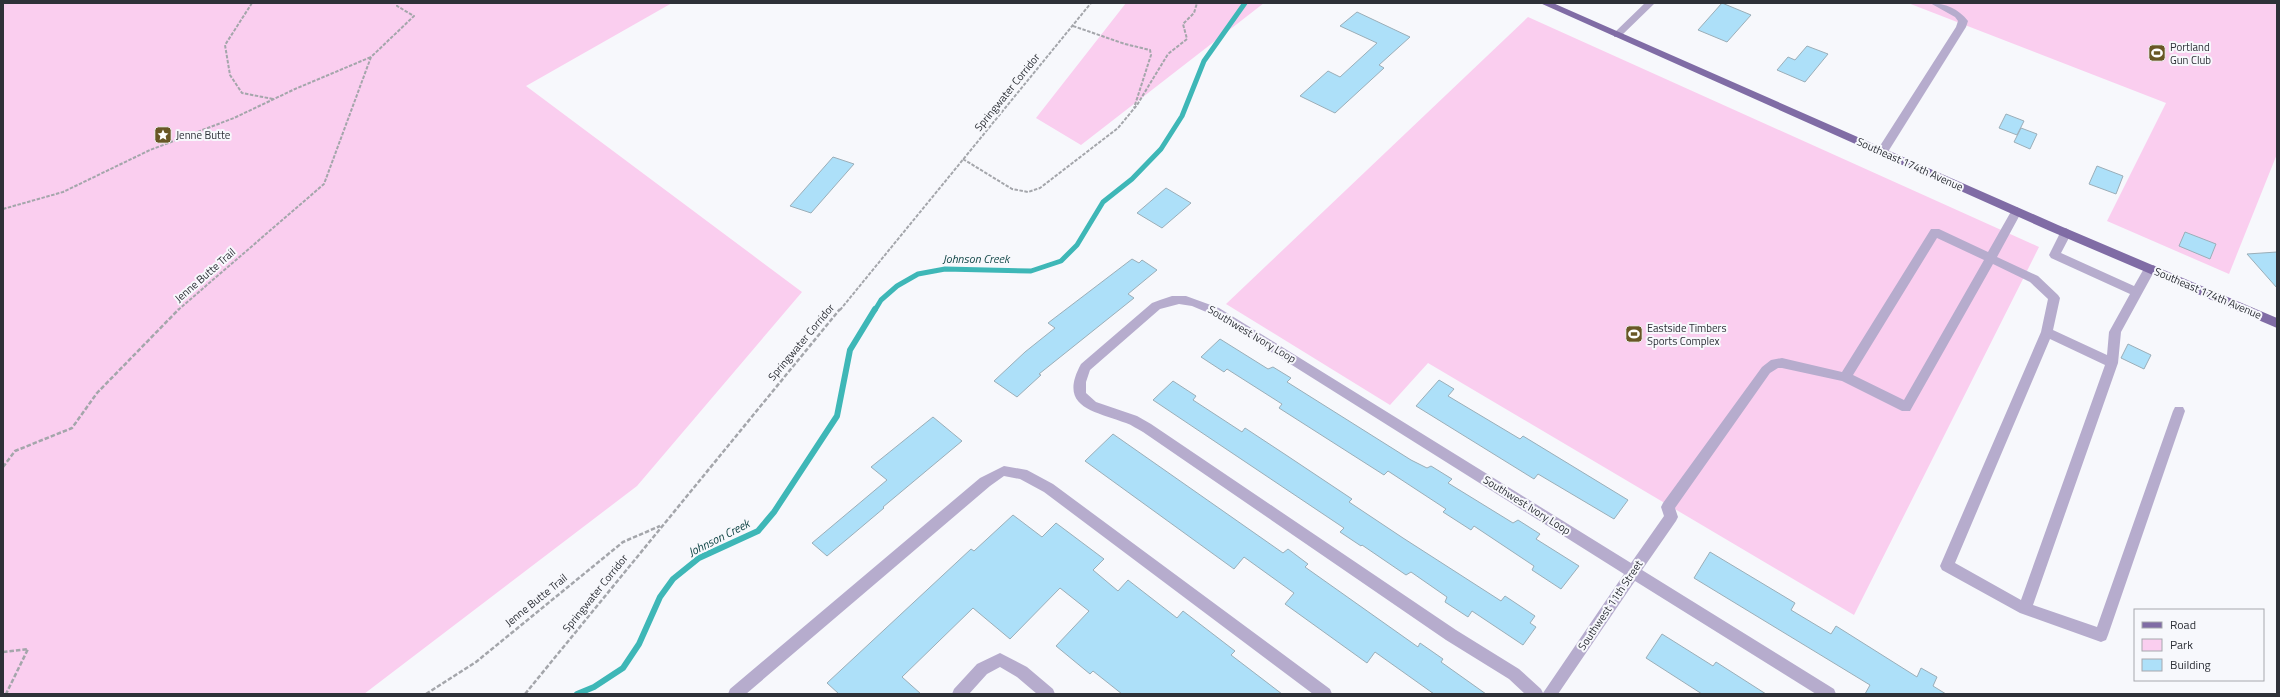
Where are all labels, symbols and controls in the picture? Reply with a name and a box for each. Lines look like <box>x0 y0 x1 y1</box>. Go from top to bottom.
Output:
place label: Portland Gun Club <box>2170 39 2211 68</box>
sports icon: Portland Gun Club <box>2147 43 2167 63</box>
street label: Springwater Corridor <box>971 49 1044 134</box>
place icon: Jenne Butte <box>153 125 173 145</box>
place label: Jenne Butte <box>176 127 231 143</box>
street label: Southeast 174th Avenue <box>1854 133 1966 195</box>
street label: Jenne Butte Trail <box>171 244 239 306</box>
water label: Johnson Creek <box>943 249 1011 268</box>
street label: Southeast 174th Avenue <box>2152 263 2264 323</box>
street label: Springwater Corridor <box>764 300 838 384</box>
street label: Southwest Ivory Loop <box>1205 301 1299 367</box>
place label: Eastside Timbers Sports Complex <box>1647 320 1727 349</box>
sports icon: Eastside Timbers Sports Complex <box>1624 324 1644 344</box>
street label: Southwest Ivory Loop <box>1480 472 1574 539</box>
water label: Johnson Creek <box>685 513 754 561</box>
street label: Springwater Corridor <box>559 550 632 635</box>
street label: Southwest 11th Street <box>1574 557 1646 653</box>
street label: Jenne Butte Trail <box>501 570 571 630</box>
legend <box>2134 609 2264 681</box>
text: Road <box>2170 615 2196 634</box>
text: Park <box>2170 635 2193 654</box>
text: Building <box>2170 655 2211 674</box>

